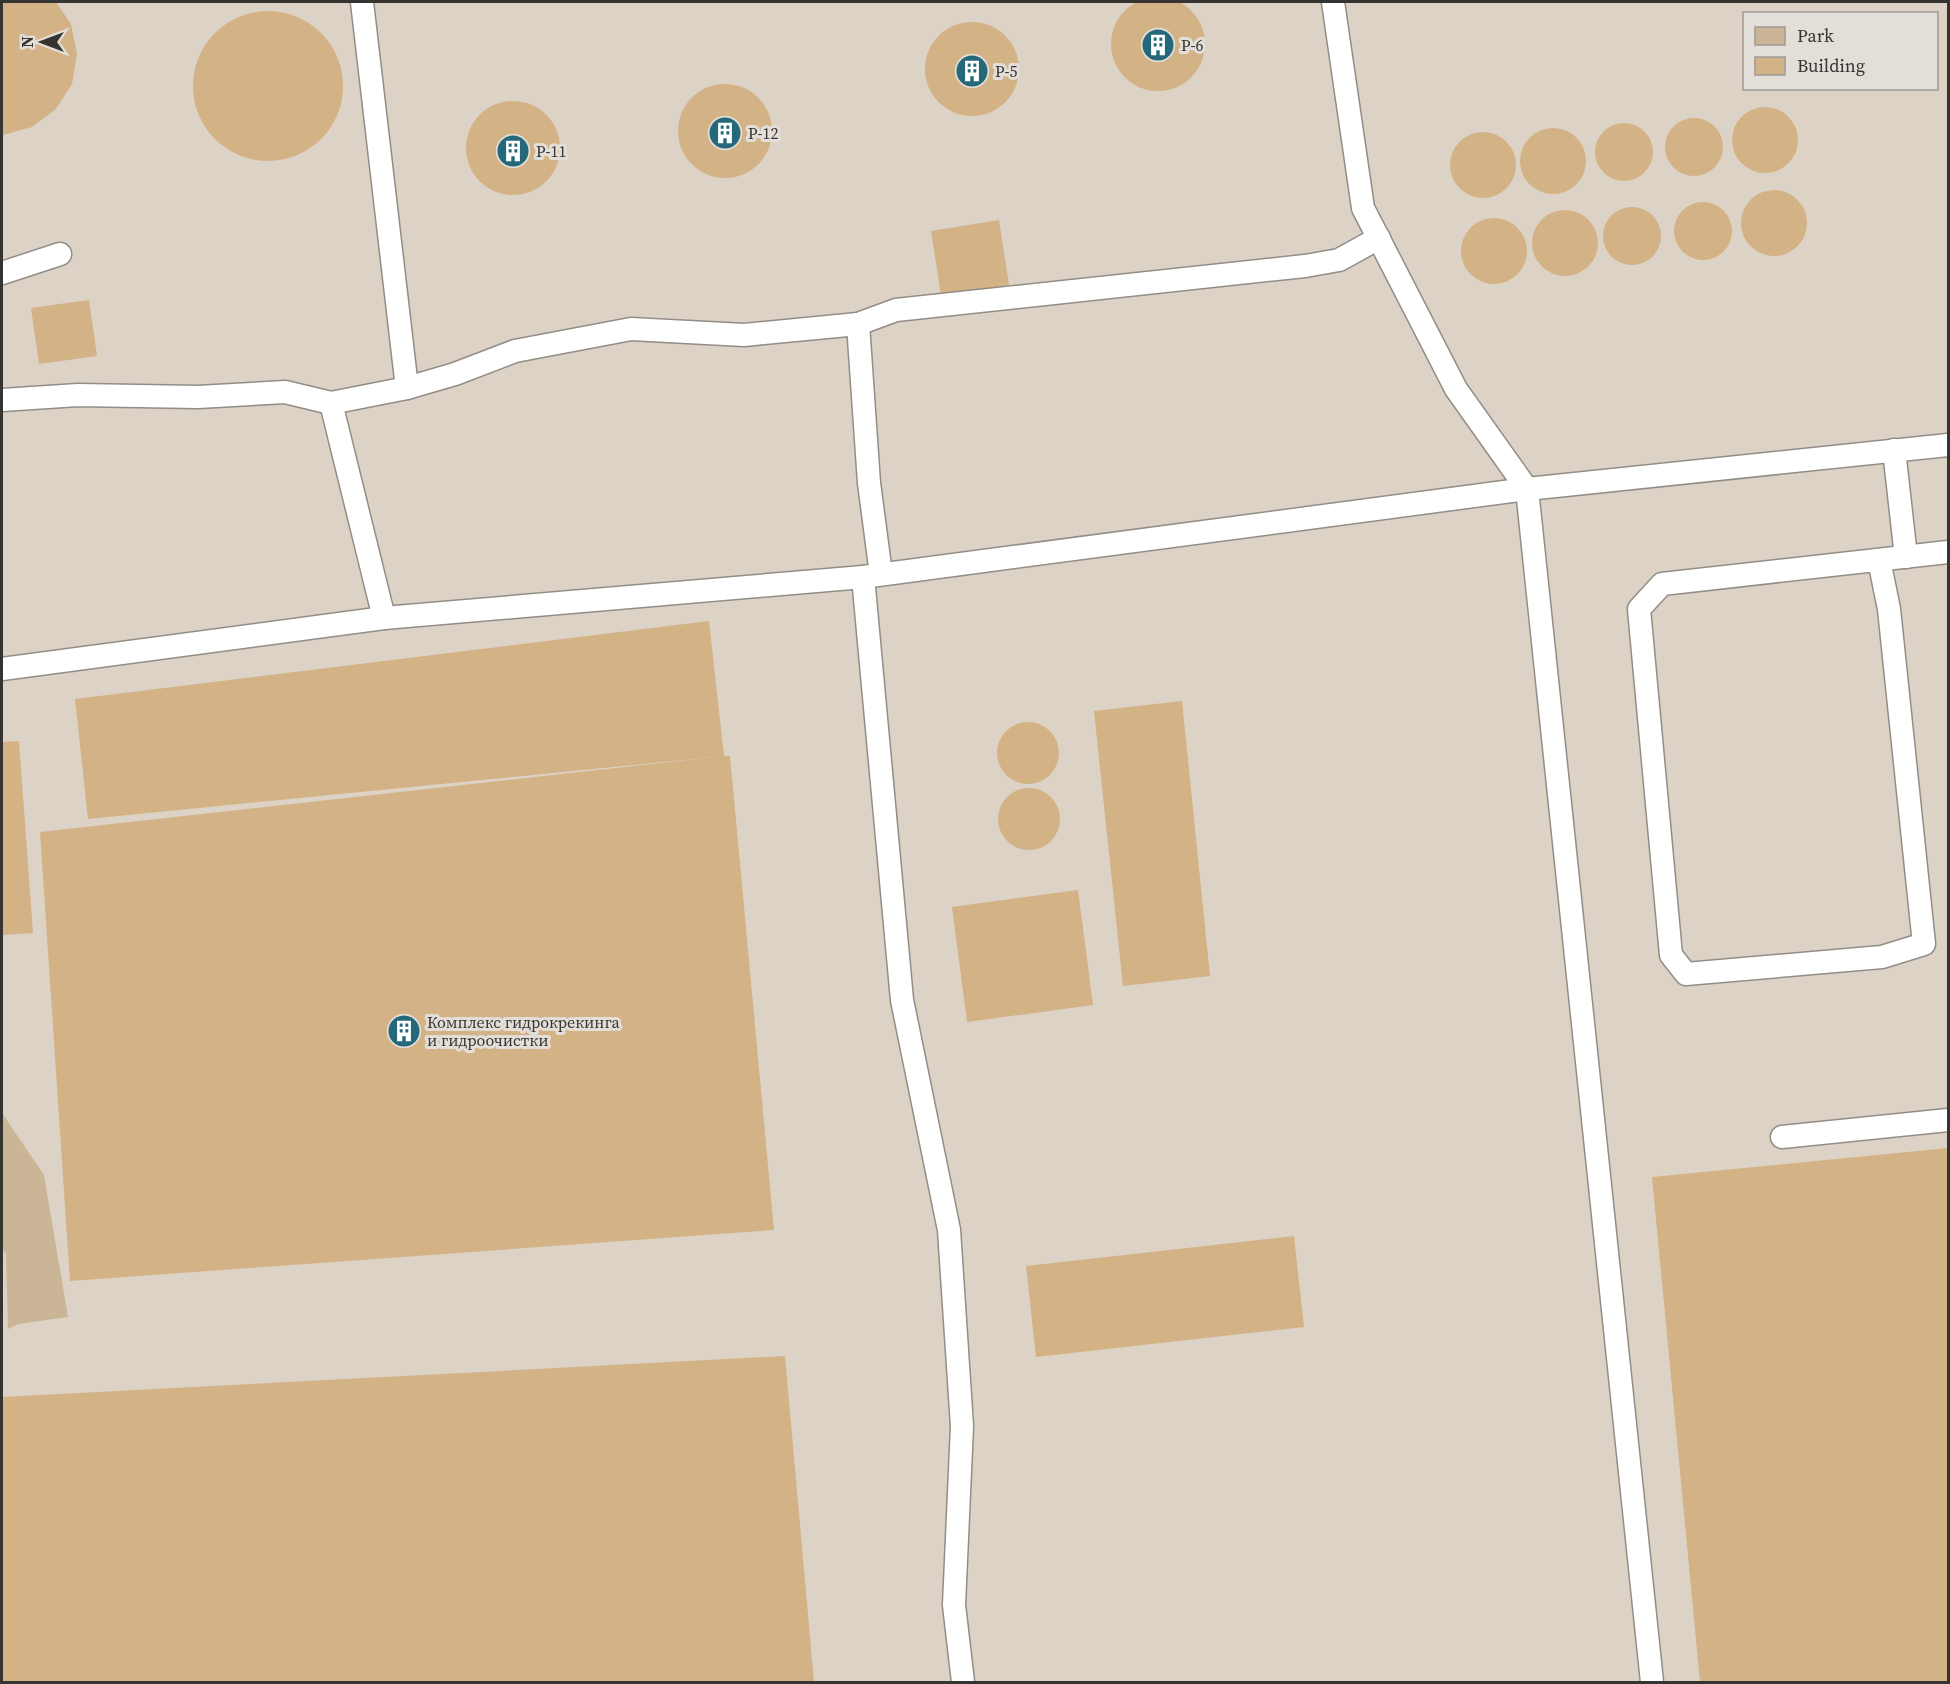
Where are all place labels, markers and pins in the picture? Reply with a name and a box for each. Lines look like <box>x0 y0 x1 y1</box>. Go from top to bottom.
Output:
building icon: Р-6 <box>1140 27 1176 63</box>
place label: Р-6 <box>1181 34 1203 56</box>
building icon: Р-5 <box>954 53 990 89</box>
place label: Р-5 <box>995 60 1017 82</box>
building icon: Р-12 <box>707 115 743 151</box>
place label: Р-12 <box>748 122 778 144</box>
building icon: Р-11 <box>495 133 531 169</box>
place label: Р-11 <box>536 140 566 162</box>
place label: Комплекс гидрокрекинга и гидроочистки <box>427 1011 621 1051</box>
building icon: Комплекс гидрокрекинга и гидроочистки <box>386 1013 422 1049</box>

